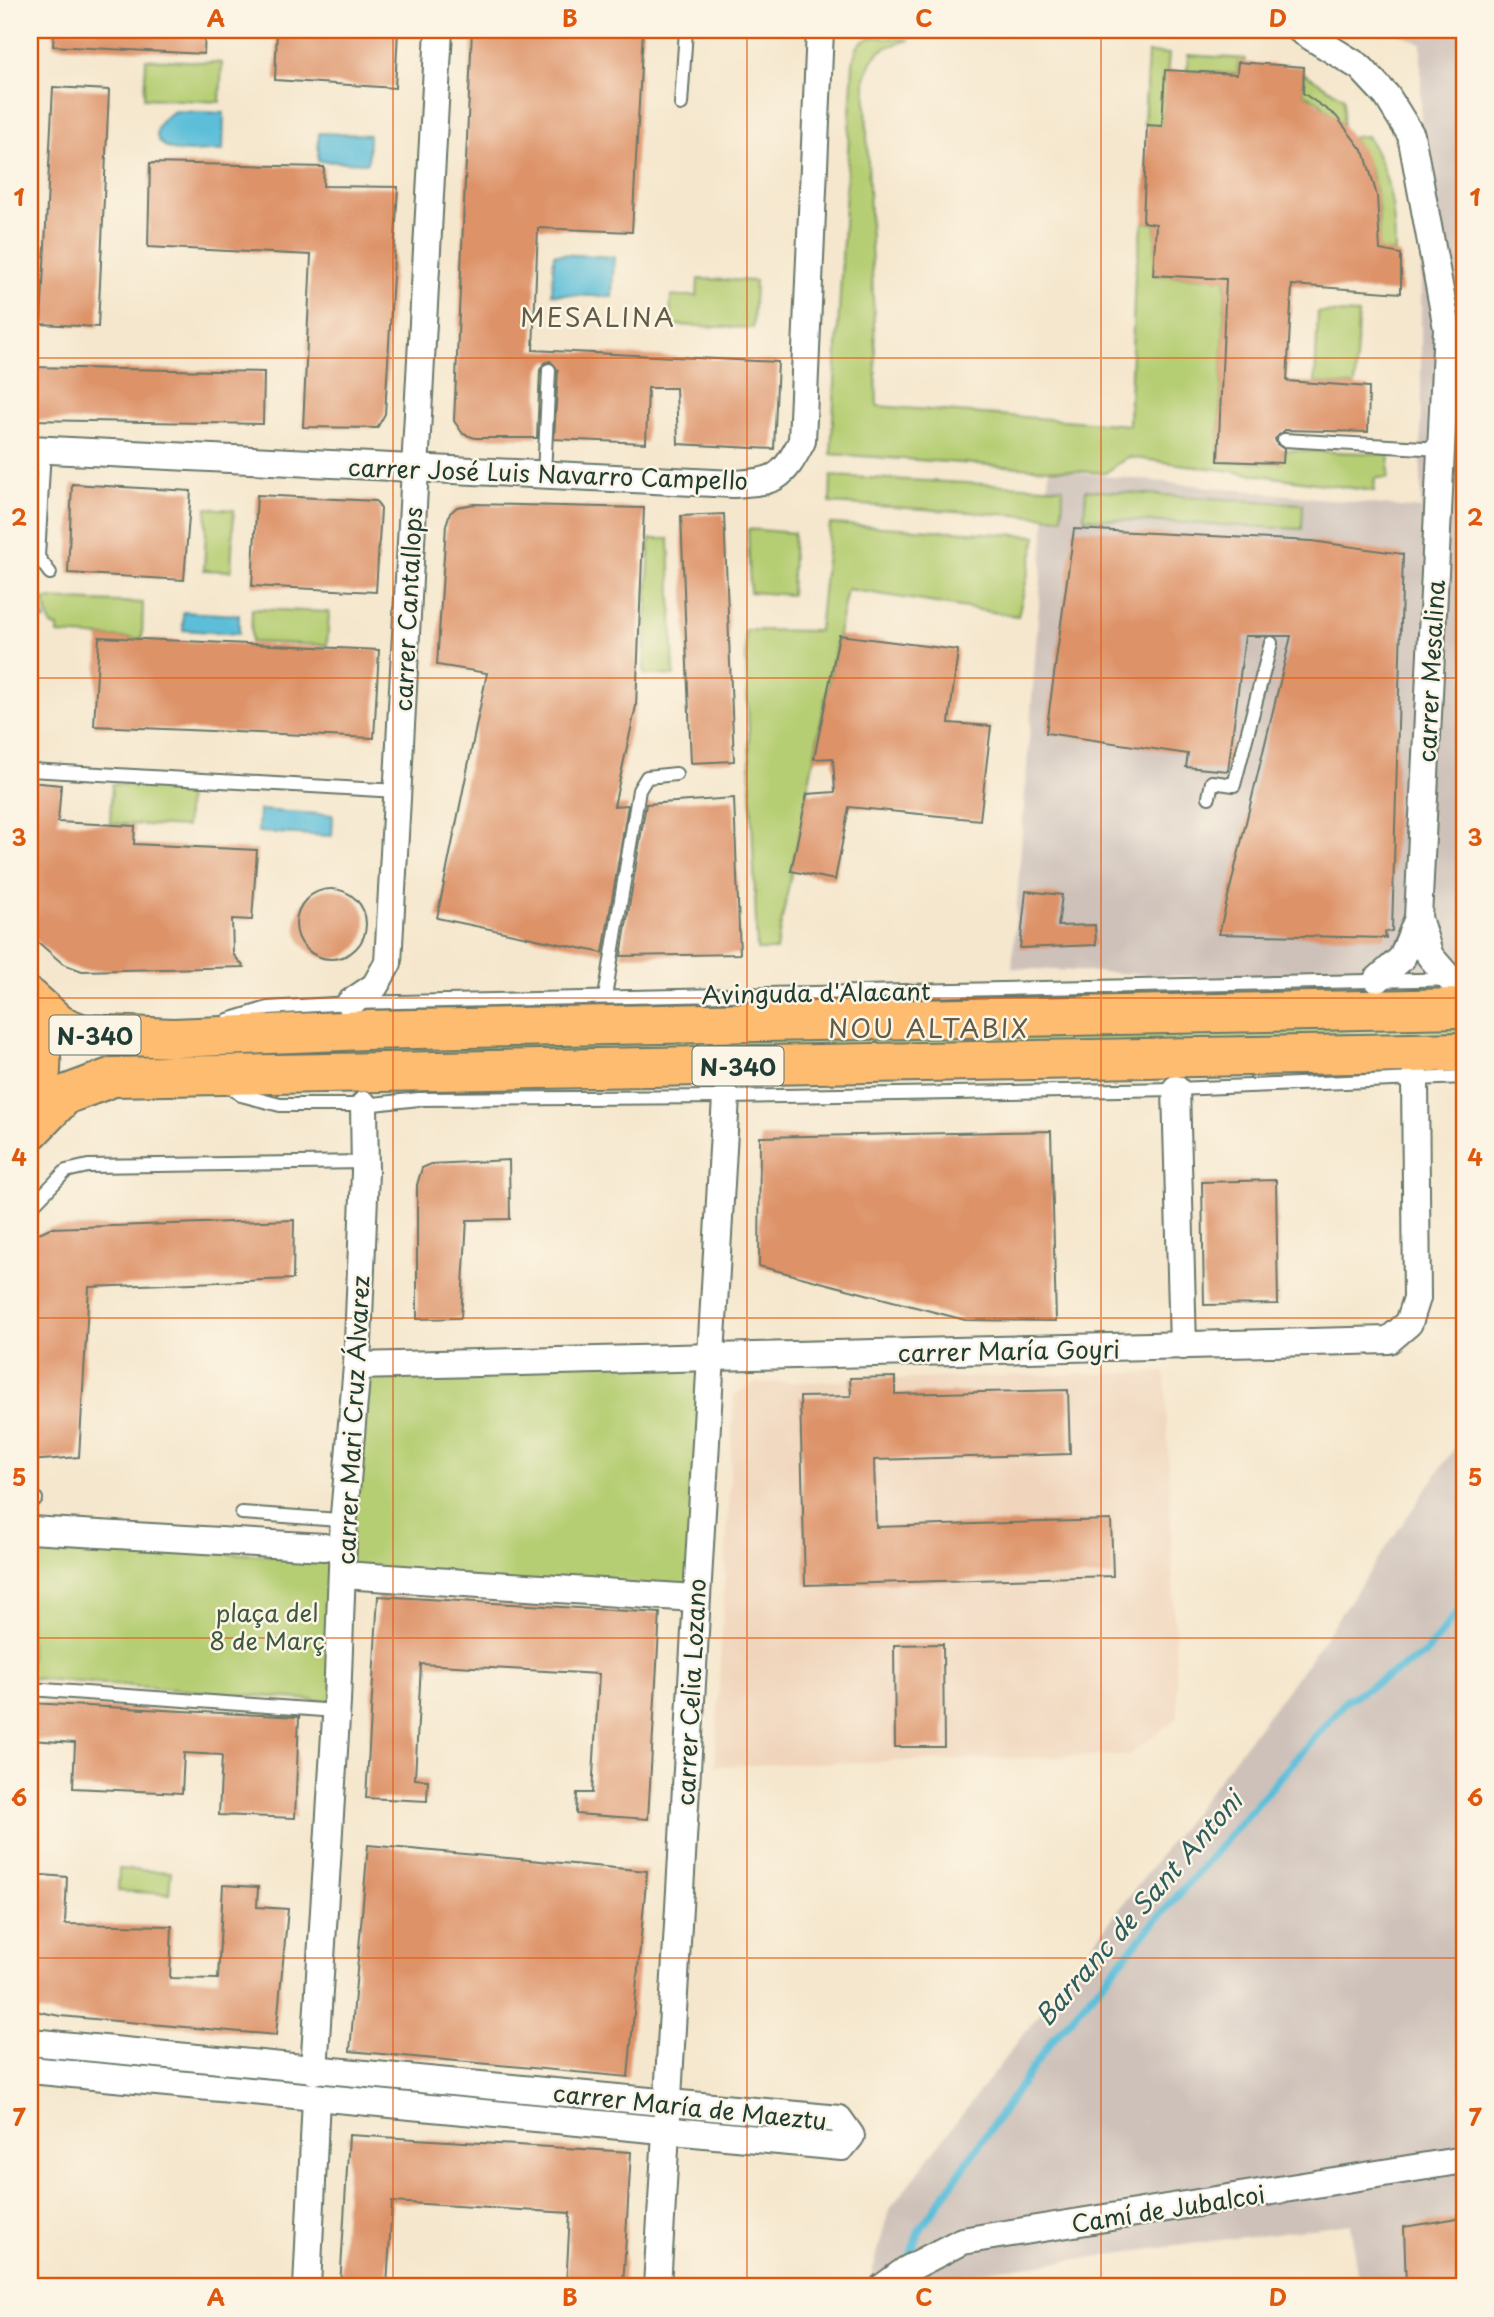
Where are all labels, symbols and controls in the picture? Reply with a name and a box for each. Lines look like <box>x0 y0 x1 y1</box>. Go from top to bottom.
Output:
text: A <box>207 0 225 35</box>
text: B <box>562 0 578 35</box>
text: C <box>915 0 933 35</box>
text: D <box>1269 0 1287 35</box>
text: 1 <box>14 179 25 214</box>
text: 1 <box>1470 179 1481 214</box>
district label: MESALINA <box>520 297 676 336</box>
street label: carrer José Luis Navarro Campello <box>347 448 749 498</box>
text: 2 <box>11 499 27 534</box>
text: 2 <box>1467 499 1483 534</box>
street label: carrer Cantallops <box>384 506 430 712</box>
street label: carrer Mesalina <box>1407 579 1453 763</box>
text: 3 <box>11 819 27 854</box>
text: 3 <box>1467 819 1483 854</box>
street label: Avinguda d'Alacant <box>701 972 931 1012</box>
district label: NOU ALTABIX <box>828 1008 1030 1047</box>
road number: N-340 <box>50 1016 140 1054</box>
road number: N-340 <box>692 1046 784 1086</box>
text: 4 <box>11 1139 27 1174</box>
text: 4 <box>1467 1139 1483 1174</box>
street label: carrer Mari Cruz Álvarez <box>326 1275 378 1565</box>
street label: carrer María Goyri <box>898 1330 1120 1370</box>
text: 5 <box>12 1459 26 1494</box>
text: 5 <box>1468 1459 1482 1494</box>
street label: carrer Celia Lozano <box>666 1578 714 1806</box>
park label: plaça del 8 de Març <box>209 1594 325 1658</box>
text: 6 <box>11 1779 27 1814</box>
text: 6 <box>1467 1779 1483 1814</box>
water label: Barranc de Sant Antoni <box>1025 1780 1253 2034</box>
street label: carrer María de Maeztu <box>551 2074 829 2138</box>
text: 7 <box>12 2099 26 2134</box>
text: 7 <box>1468 2099 1482 2134</box>
street label: Camí de Jubalcoi <box>1069 2175 1267 2241</box>
text: A <box>207 2279 225 2314</box>
text: B <box>562 2279 578 2314</box>
text: C <box>915 2279 933 2314</box>
text: D <box>1269 2279 1287 2314</box>

